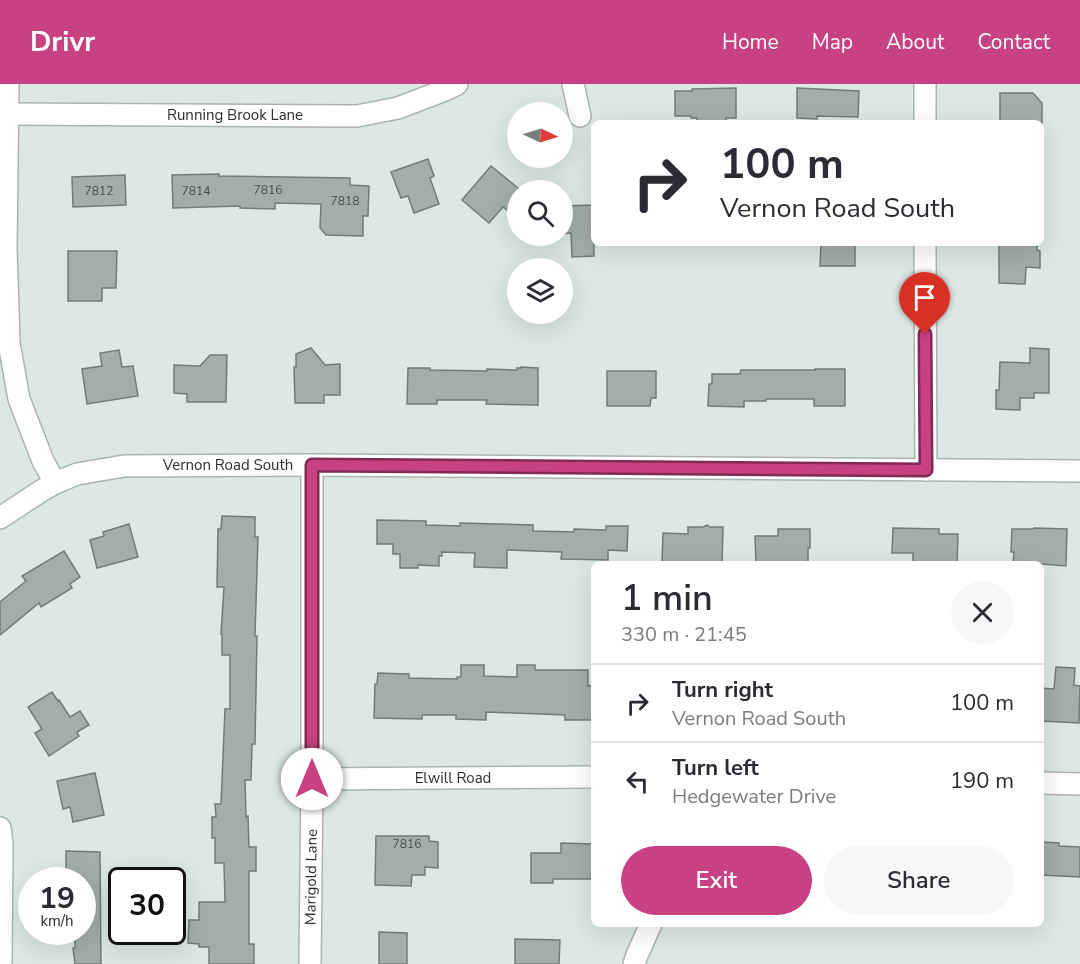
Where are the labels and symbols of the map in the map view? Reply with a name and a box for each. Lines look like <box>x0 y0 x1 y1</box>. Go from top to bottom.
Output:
north arrow <box>507 102 573 168</box>
street label: Running Brook Lane <box>167 105 303 125</box>
house number: 7816 <box>254 182 282 198</box>
house number: 7812 <box>85 183 113 199</box>
house number: 7814 <box>182 183 210 199</box>
house number: 7818 <box>331 193 359 209</box>
pin <box>899 272 950 334</box>
street label: Vernon Road South <box>162 455 293 475</box>
position arrow <box>280 747 344 811</box>
street label: Elwill Road <box>415 768 491 788</box>
street label: Marigold Lane <box>300 829 322 925</box>
house number: 7816 <box>393 836 421 852</box>
speed limit sign: 30 <box>108 867 186 945</box>

